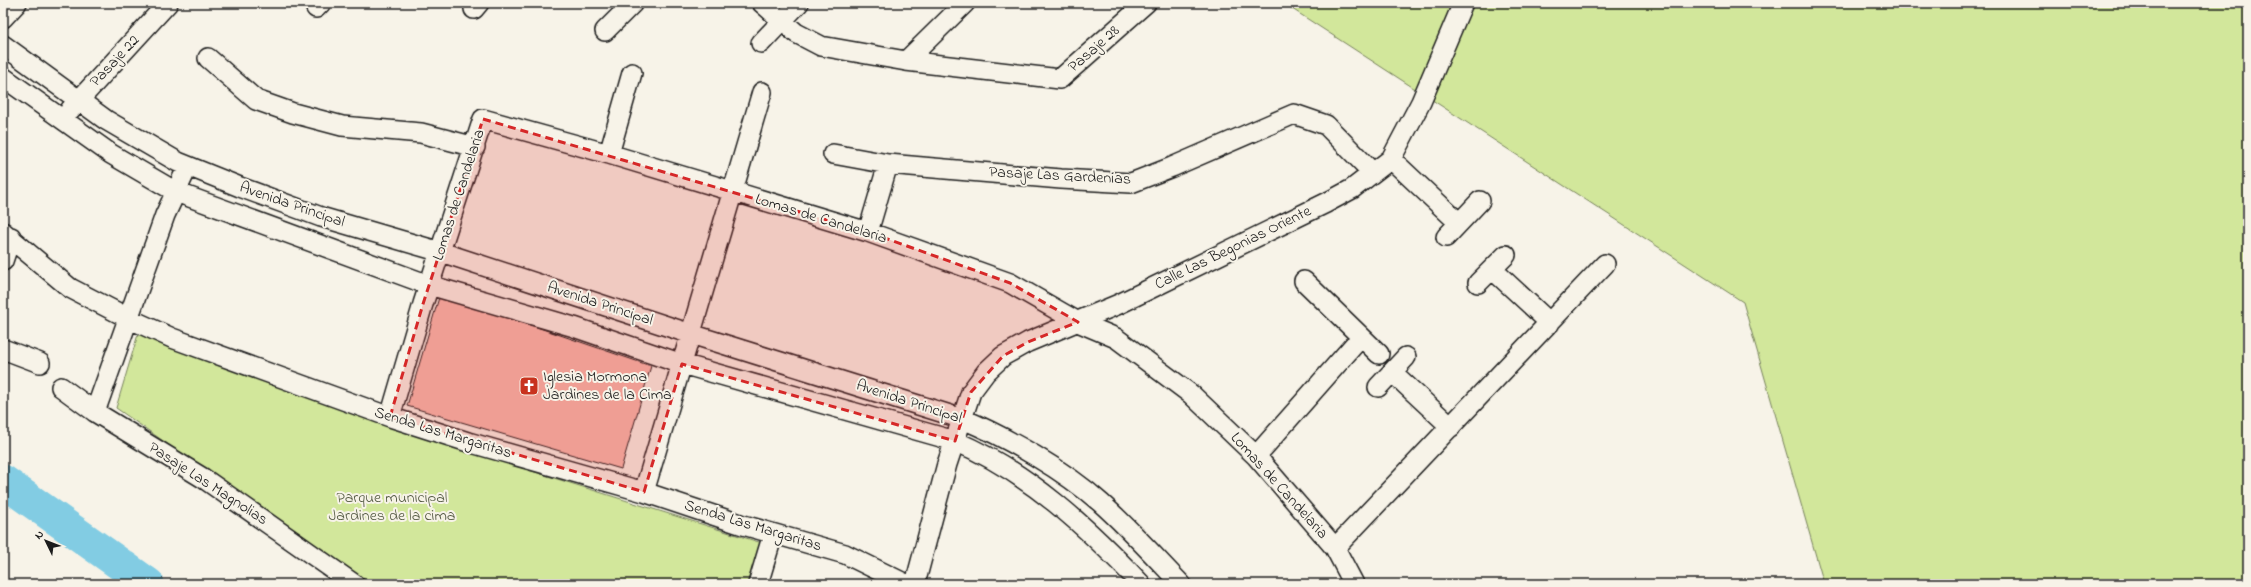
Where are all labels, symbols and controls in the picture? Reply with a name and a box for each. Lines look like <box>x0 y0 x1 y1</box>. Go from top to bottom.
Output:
street label: Pasaje 28 <box>1063 20 1125 78</box>
street label: Pasaje 22 <box>84 29 146 93</box>
street label: Lomas de Candelaria <box>426 126 492 264</box>
street label: Pasaje Las Gardenias <box>988 160 1132 192</box>
street label: Avenida Principal <box>236 176 348 234</box>
street label: Lomas de Candelaria <box>752 188 890 250</box>
street label: Calle Las Begonias Oriente <box>1151 199 1316 296</box>
street label: Avenida Principal <box>544 276 656 333</box>
place label: Iglesia Mormona Jardines de la Cima <box>543 365 672 407</box>
street label: Avenida Principal <box>853 374 965 431</box>
church icon: Iglesia Mormona Jardines de la Cima <box>518 375 540 397</box>
street label: Senda Las Margaritas <box>371 401 515 465</box>
street label: Lomas de Candelaria <box>1224 427 1334 545</box>
street label: Pasaje Las Magnolias <box>143 436 273 532</box>
park label: Parque municipal Jardines de la cima <box>328 486 456 528</box>
street label: Senda Las Margaritas <box>681 494 825 558</box>
north arrow <box>26 521 66 561</box>
text: N <box>31 527 48 543</box>

